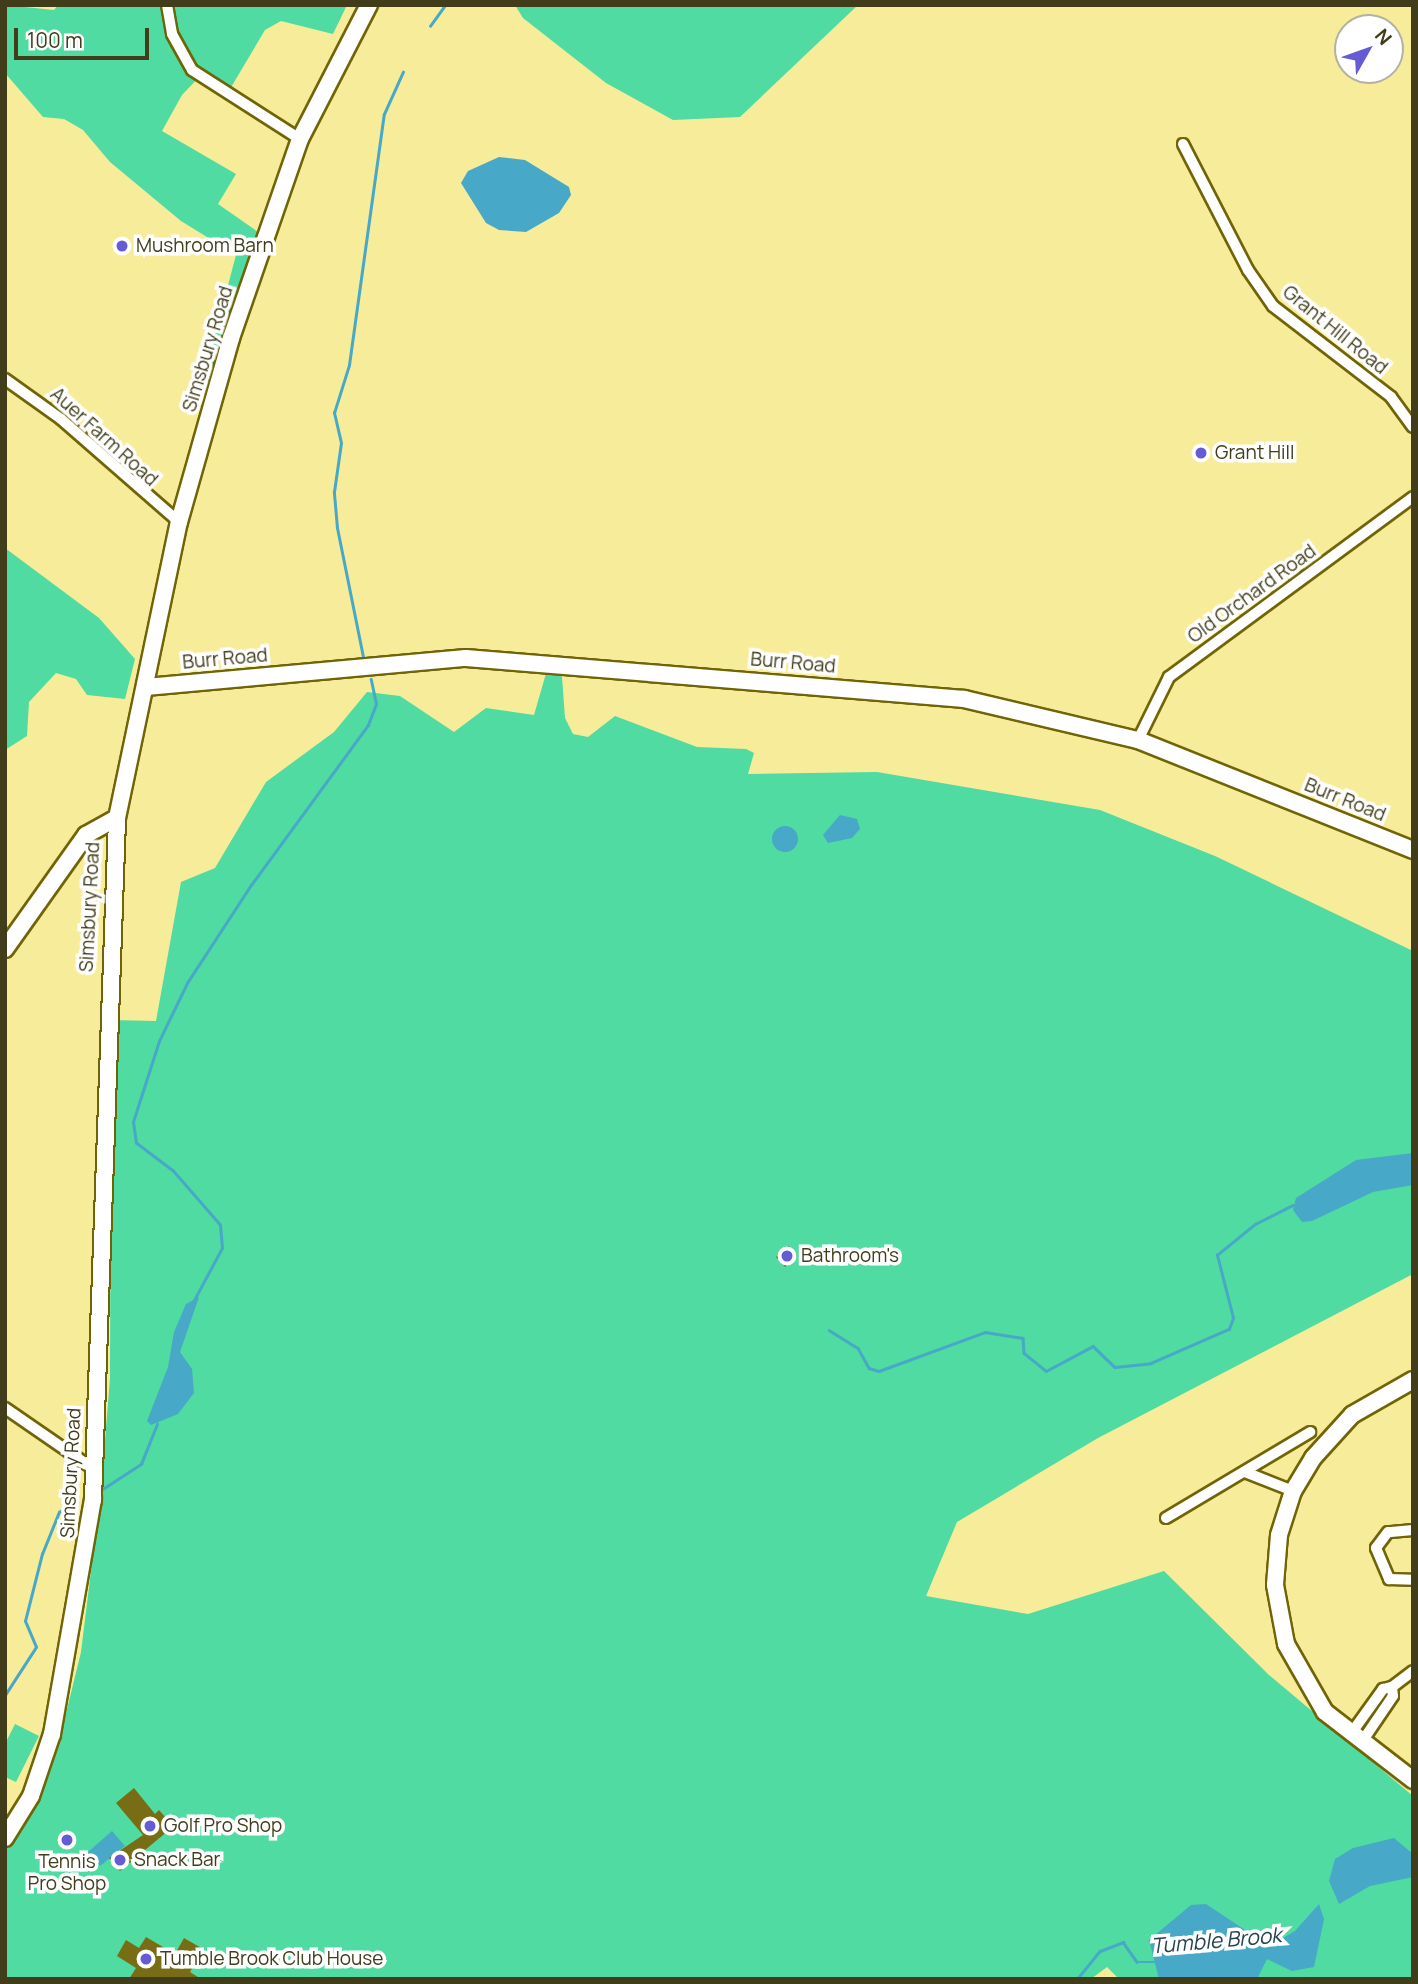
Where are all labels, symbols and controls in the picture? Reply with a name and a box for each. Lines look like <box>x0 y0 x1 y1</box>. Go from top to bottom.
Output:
scale bar <box>18 14 152 58</box>
north arrow <box>1334 14 1404 84</box>
text: N <box>1369 23 1398 50</box>
text: 100 m <box>27 26 83 54</box>
place label: Mushroom Barn <box>136 235 274 257</box>
marker: Mushroom Barn <box>114 238 130 254</box>
street label: Grant Hill Road <box>1278 281 1392 379</box>
street label: Simsbury Road <box>178 283 238 415</box>
street label: Auer Farm Road <box>46 383 162 491</box>
place label: Grant Hill <box>1215 442 1294 464</box>
marker: Grant Hill <box>1193 445 1209 461</box>
street label: Old Orchard Road <box>1184 540 1320 648</box>
street label: Burr Road <box>181 644 269 674</box>
street label: Burr Road <box>749 648 837 678</box>
street label: Burr Road <box>1301 773 1389 827</box>
street label: Simsbury Road <box>75 841 105 973</box>
place label: Bathroom's <box>801 1245 899 1267</box>
marker: Bathroom's <box>779 1248 795 1264</box>
street label: Simsbury Road <box>56 1407 86 1539</box>
place label: Golf Pro Shop <box>164 1815 282 1837</box>
marker: Golf Pro Shop <box>142 1818 158 1834</box>
marker: Tennis Pro Shop <box>59 1832 75 1848</box>
place label: Snack Bar <box>134 1849 220 1871</box>
place label: Tennis Pro Shop <box>28 1851 106 1895</box>
marker: Snack Bar <box>112 1852 128 1868</box>
water label: Tumble Brook <box>1150 1922 1282 1958</box>
place label: Tumble Brook Club House <box>160 1948 383 1970</box>
marker: Tumble Brook Club House <box>138 1951 154 1967</box>

